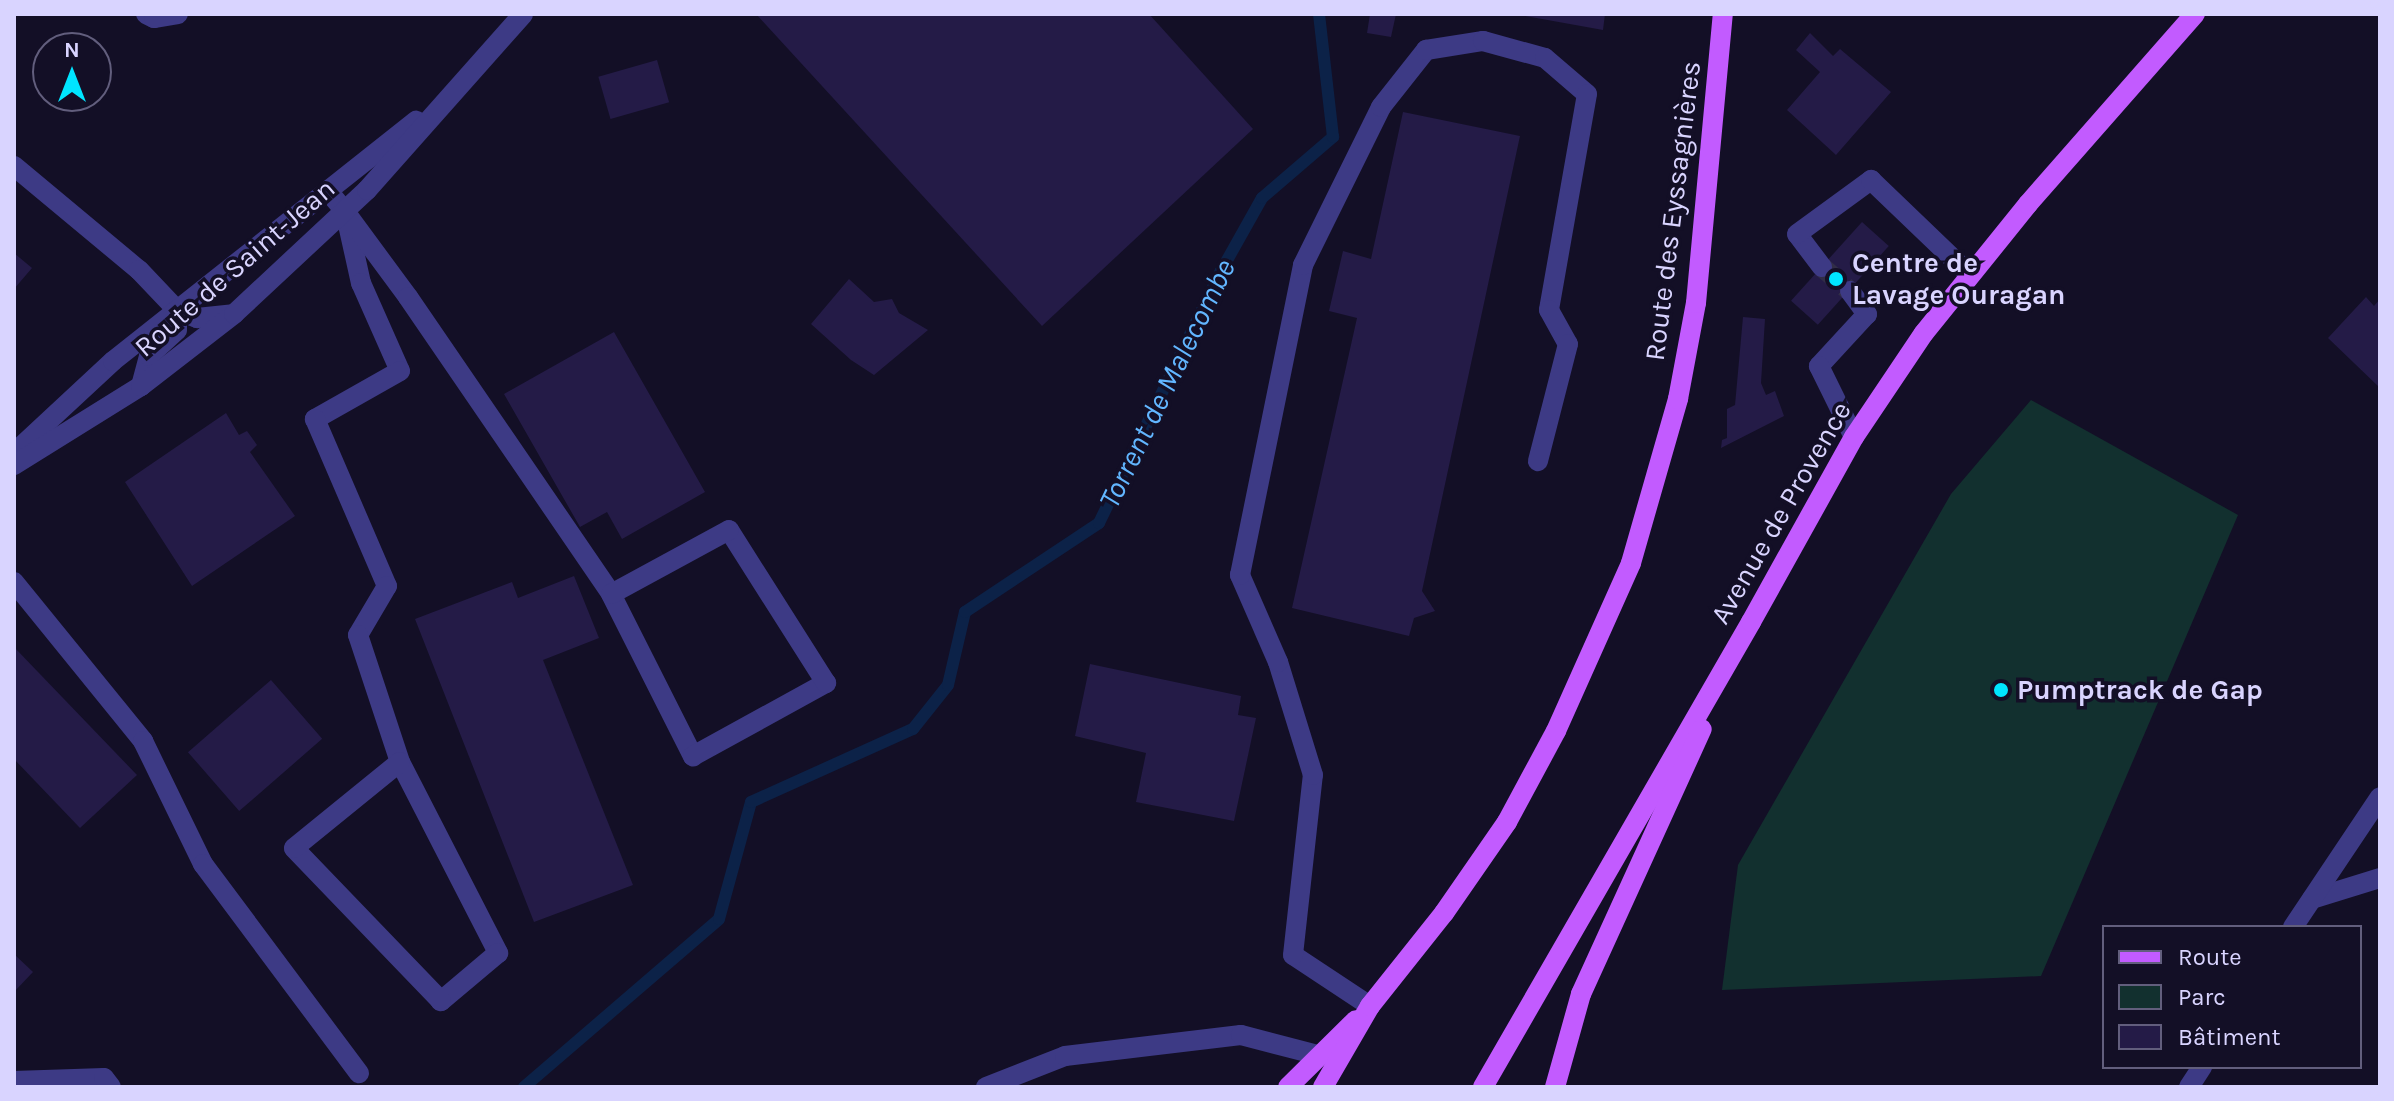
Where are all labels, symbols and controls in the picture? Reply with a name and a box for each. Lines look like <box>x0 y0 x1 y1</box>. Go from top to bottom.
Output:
north arrow <box>32 32 112 112</box>
text: N <box>64 37 80 63</box>
street label: Route des Eyssagnières <box>1638 59 1708 363</box>
street label: Route de Saint-Jean <box>128 172 342 364</box>
place label: Centre de Lavage Ouragan <box>1852 246 2065 312</box>
water label: Torrent de Malecombe <box>1091 254 1243 514</box>
marker: Centre de Lavage Ouragan <box>1827 270 1845 288</box>
street label: Avenue de Provence <box>1704 396 1858 630</box>
place label: Pumptrack de Gap <box>2017 673 2263 707</box>
marker: Pumptrack de Gap <box>1992 681 2010 699</box>
legend <box>2102 925 2362 1069</box>
text: Route <box>2178 943 2242 971</box>
text: Parc <box>2178 983 2226 1011</box>
text: Bâtiment <box>2178 1023 2281 1051</box>

